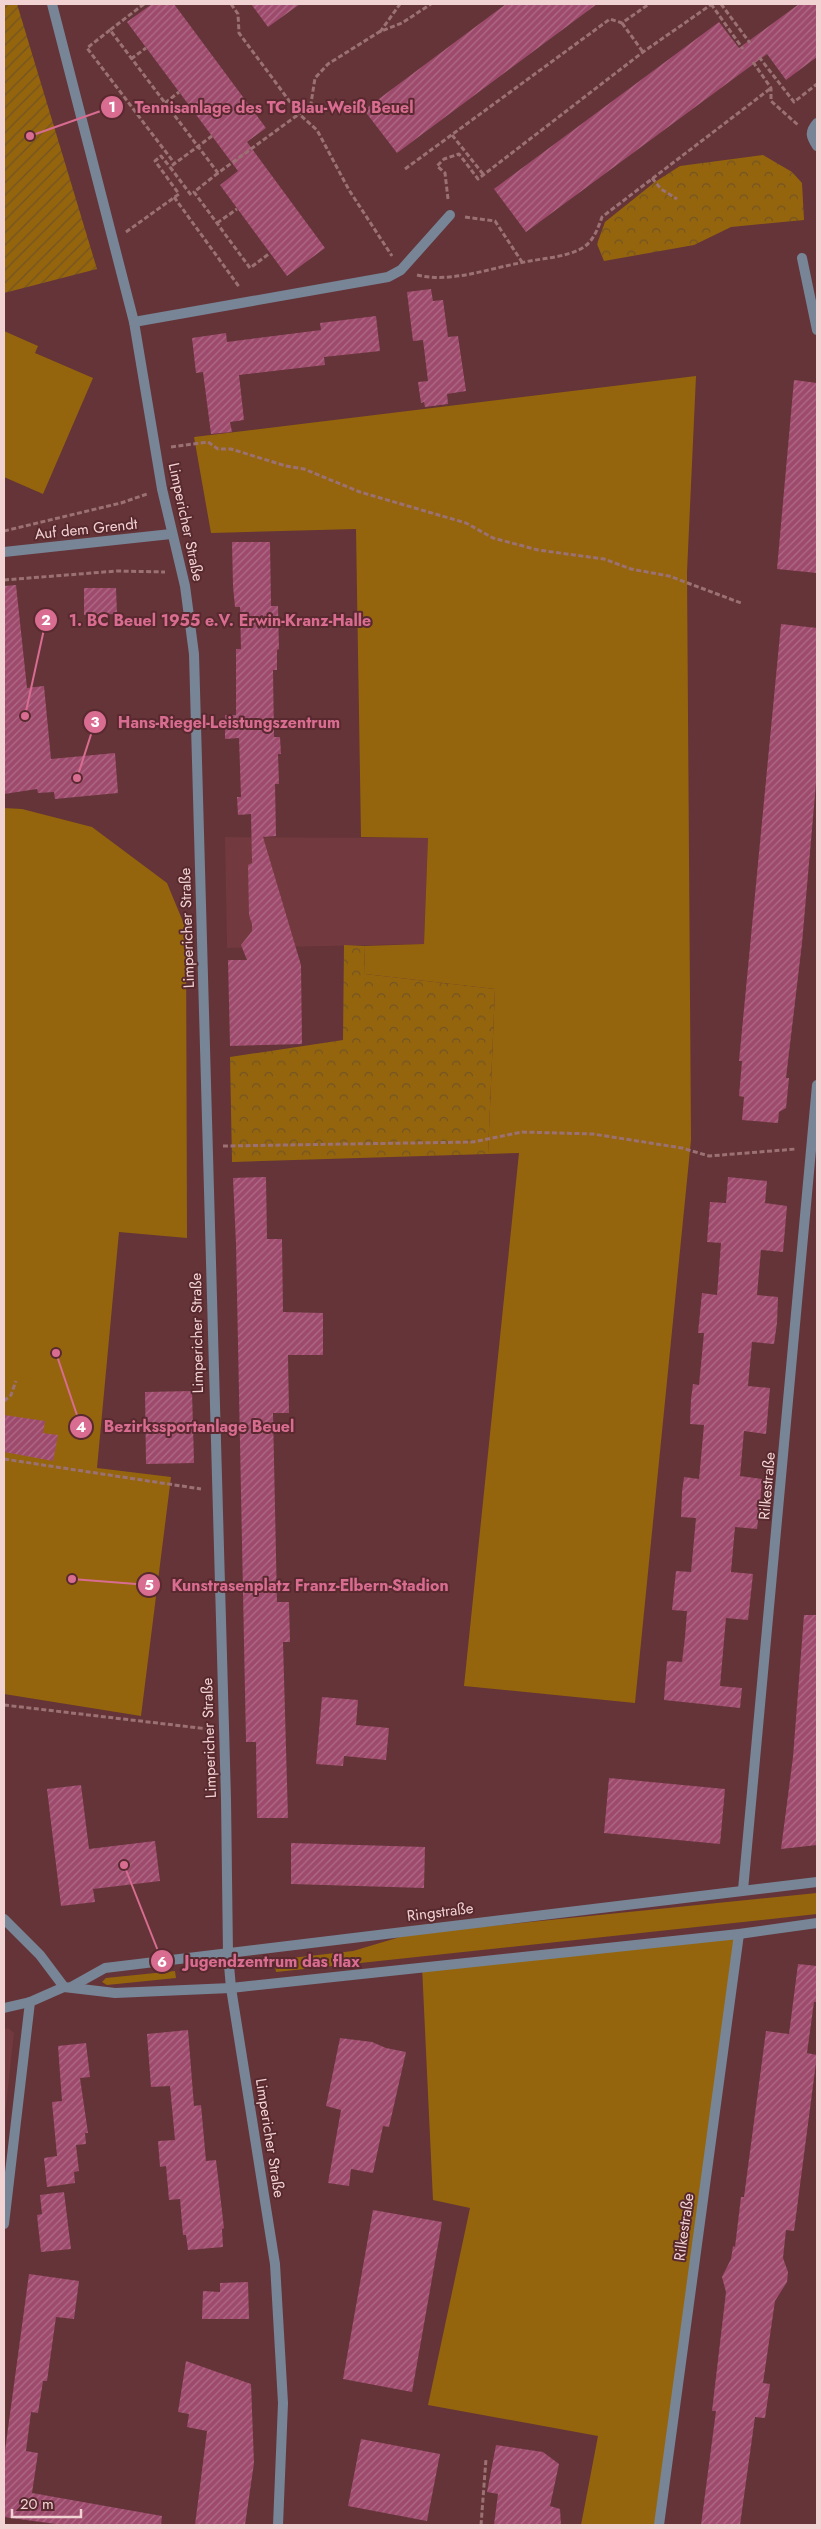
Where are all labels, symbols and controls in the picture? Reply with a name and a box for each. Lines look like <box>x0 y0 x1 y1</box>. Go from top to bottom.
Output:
callout: Tennisanlage des TC Blau-Weiß Beuel <box>99 91 423 122</box>
text: 1 <box>108 96 116 118</box>
text: Tennisanlage des TC Blau-Weiß Beuel <box>134 96 414 119</box>
street label: Limpericher Straße <box>163 461 209 583</box>
street label: Auf dem Grendt <box>34 513 139 545</box>
callout: 1. BC Beuel 1955 e.V. Erwin-Kranz-Halle <box>33 605 381 636</box>
text: 2 <box>41 609 51 631</box>
text: 1. BC Beuel 1955 e.V. Erwin-Kranz-Halle <box>69 609 371 632</box>
callout: Hans-Riegel-Leistungszentrum <box>83 706 350 737</box>
text: 3 <box>90 711 100 733</box>
text: Hans-Riegel-Leistungszentrum <box>118 711 340 734</box>
street label: Limpericher Straße <box>174 867 200 989</box>
street label: Limpericher Straße <box>185 1272 209 1393</box>
callout: Bezirkssportanlage Beuel <box>69 1411 305 1442</box>
text: Bezirkssportanlage Beuel <box>104 1415 294 1438</box>
text: 4 <box>76 1416 86 1438</box>
street label: Rilkestraße <box>753 1451 781 1521</box>
callout: Kunstrasenplatz Franz-Elbern-Stadion <box>136 1569 459 1600</box>
text: 5 <box>144 1574 154 1596</box>
text: Kunstrasenplatz Franz-Elbern-Stadion <box>171 1574 449 1597</box>
street label: Limpericher Straße <box>196 1677 222 1799</box>
street label: Ringstraße <box>405 1897 475 1927</box>
callout: Jugendzentrum das flax <box>149 1946 369 1977</box>
text: Jugendzentrum das flax <box>181 1950 360 1973</box>
text: 6 <box>157 1951 167 1973</box>
street label: Limpericher Straße <box>250 2077 290 2199</box>
street label: Rilkestraße <box>668 2192 700 2262</box>
scale bar <box>12 2486 81 2518</box>
text: 20 m <box>20 2493 54 2515</box>

